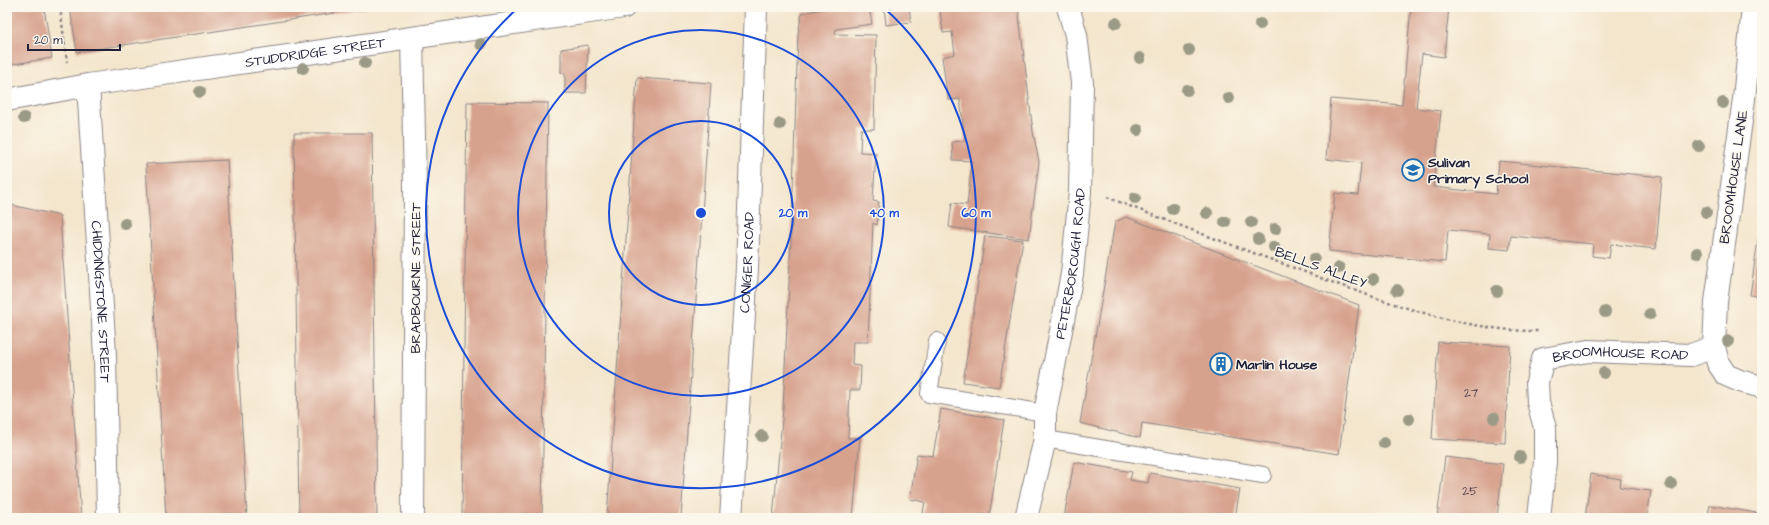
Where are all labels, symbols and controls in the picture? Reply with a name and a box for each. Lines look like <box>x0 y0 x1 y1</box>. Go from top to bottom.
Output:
scale bar <box>28 26 120 52</box>
text: 20 m <box>34 32 63 49</box>
street label: STUDDRIDGE STREET <box>244 33 387 73</box>
street label: BROOMHOUSE LANE <box>1715 108 1753 245</box>
place label: Sulivan Primary School <box>1427 153 1529 189</box>
school or university icon: Sulivan Primary School <box>1400 157 1426 183</box>
street label: PETERBOROUGH ROAD <box>1051 187 1091 341</box>
street label: BRADBOURNE STREET <box>406 202 426 353</box>
text: 20 m <box>778 205 808 222</box>
text: 40 m <box>869 205 900 222</box>
text: 60 m <box>961 205 991 222</box>
centre of rings <box>694 206 708 220</box>
street label: CONIGER ROAD <box>735 212 760 314</box>
street label: CHIDDINGSTONE STREET <box>86 220 115 383</box>
street label: BELLS ALLEY <box>1272 242 1370 294</box>
street label: BROOMHOUSE ROAD <box>1551 342 1689 368</box>
building icon: Marlin House <box>1208 351 1234 377</box>
place label: Marlin House <box>1236 355 1318 375</box>
house number: 27 <box>1464 385 1479 402</box>
house number: 25 <box>1462 483 1478 500</box>

